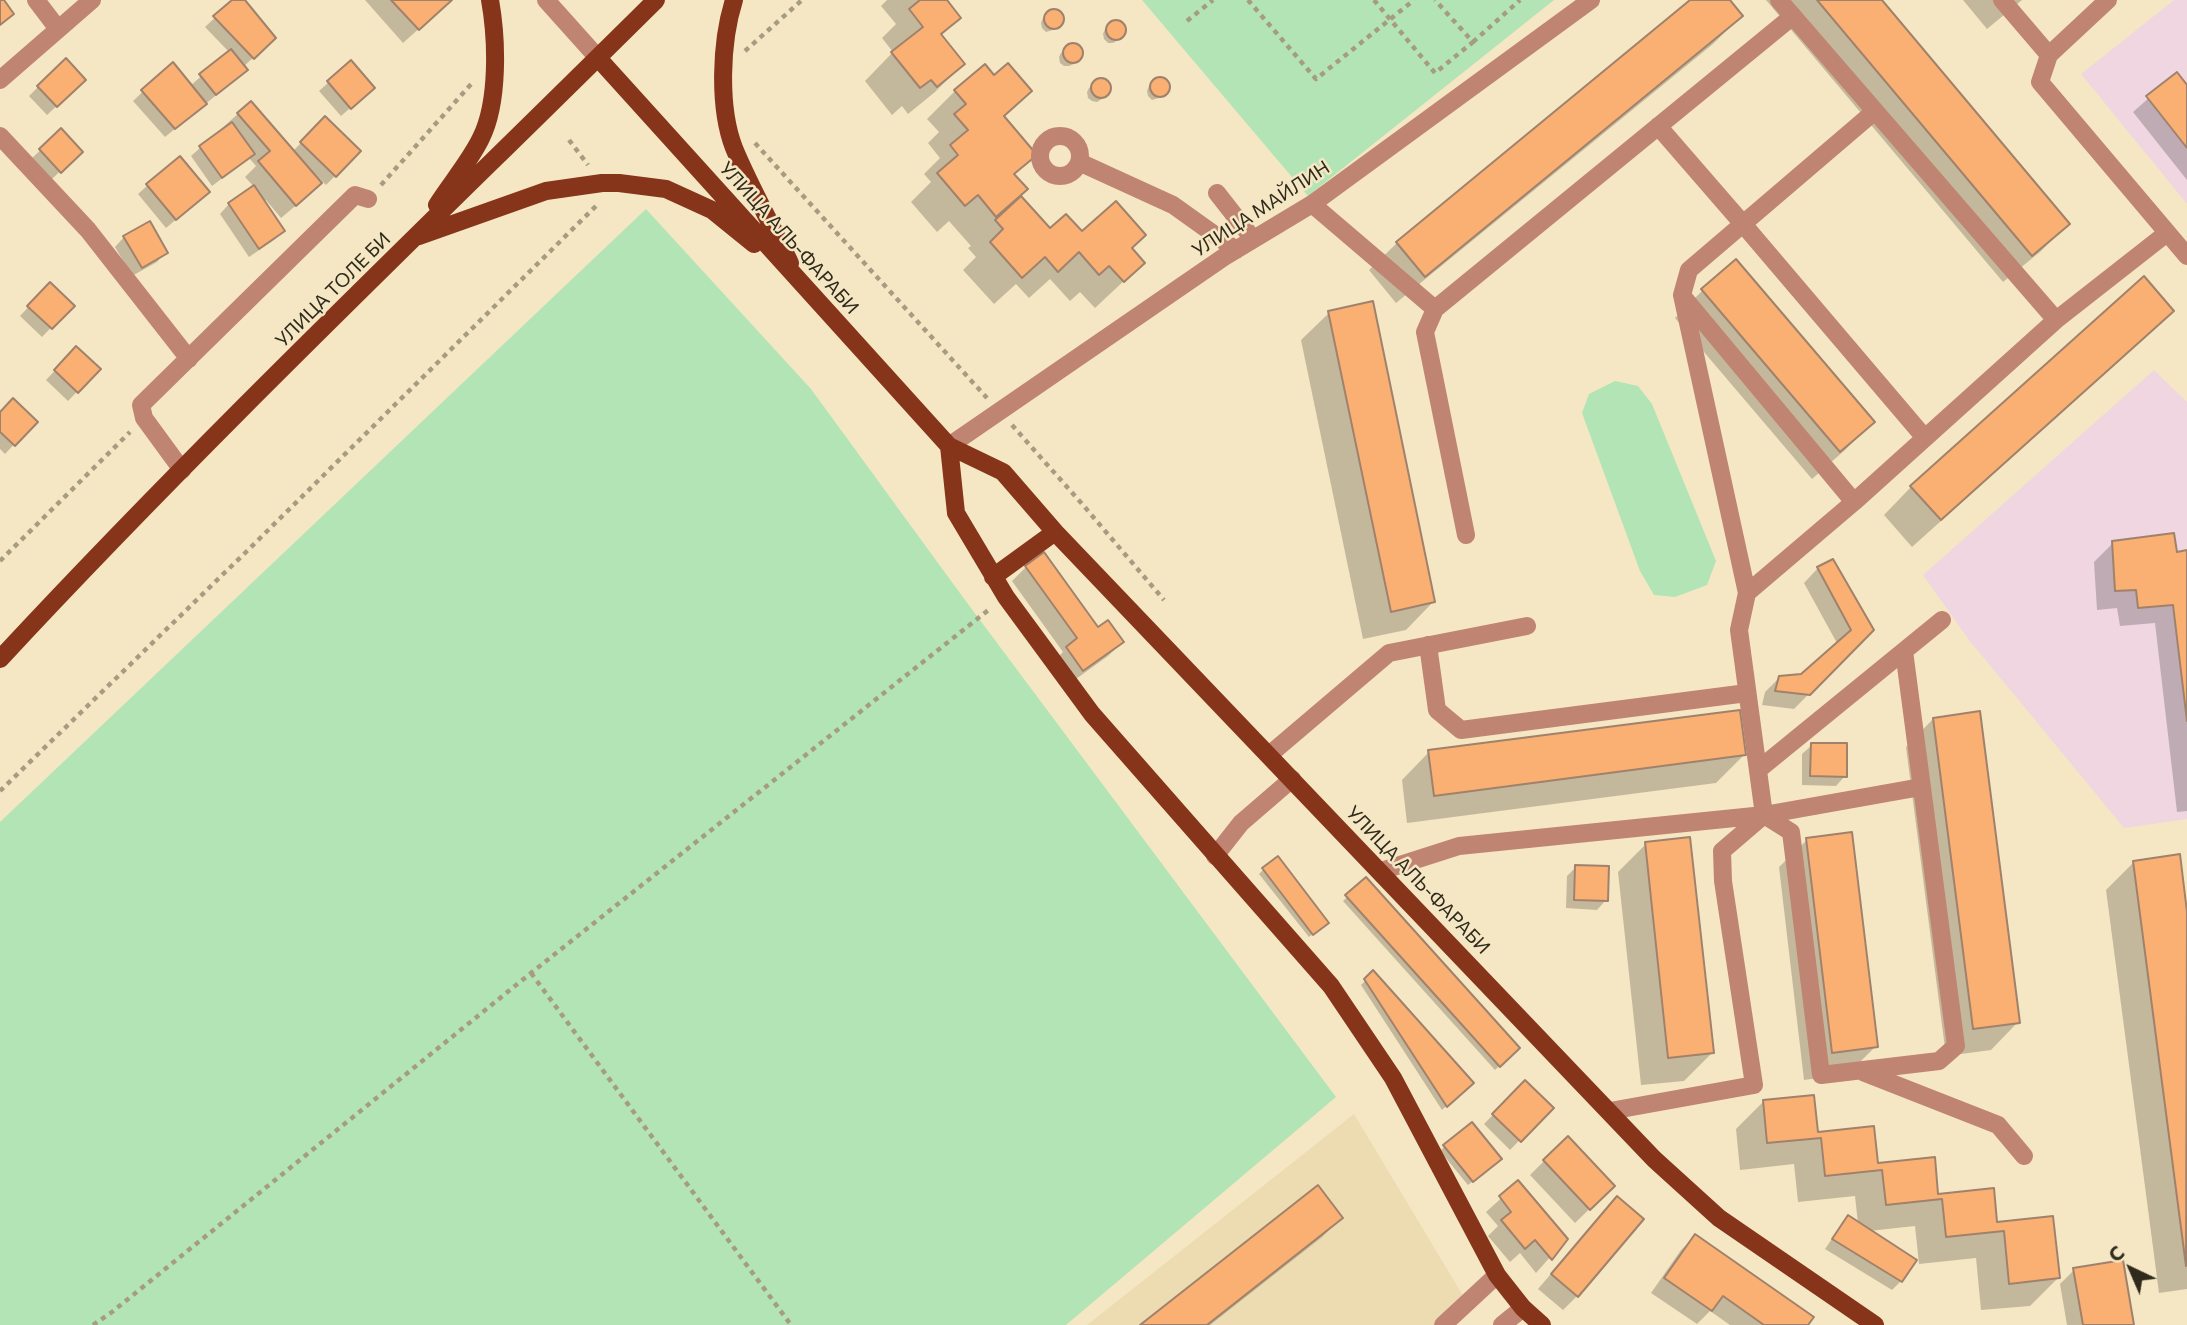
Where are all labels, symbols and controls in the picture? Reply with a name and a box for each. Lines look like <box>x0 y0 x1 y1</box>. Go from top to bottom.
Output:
street label: УЛИЦА МАЙЛИН <box>1188 156 1334 262</box>
street label: УЛИЦА АЛЬ-ФАРАБИ <box>715 157 863 319</box>
street label: УЛИЦА ТОЛЕ БИ <box>271 228 395 352</box>
street label: УЛИЦА АЛЬ-ФАРАБИ <box>1341 801 1495 959</box>
north arrow <box>2096 1234 2166 1304</box>
text: С <box>2103 1241 2129 1266</box>

